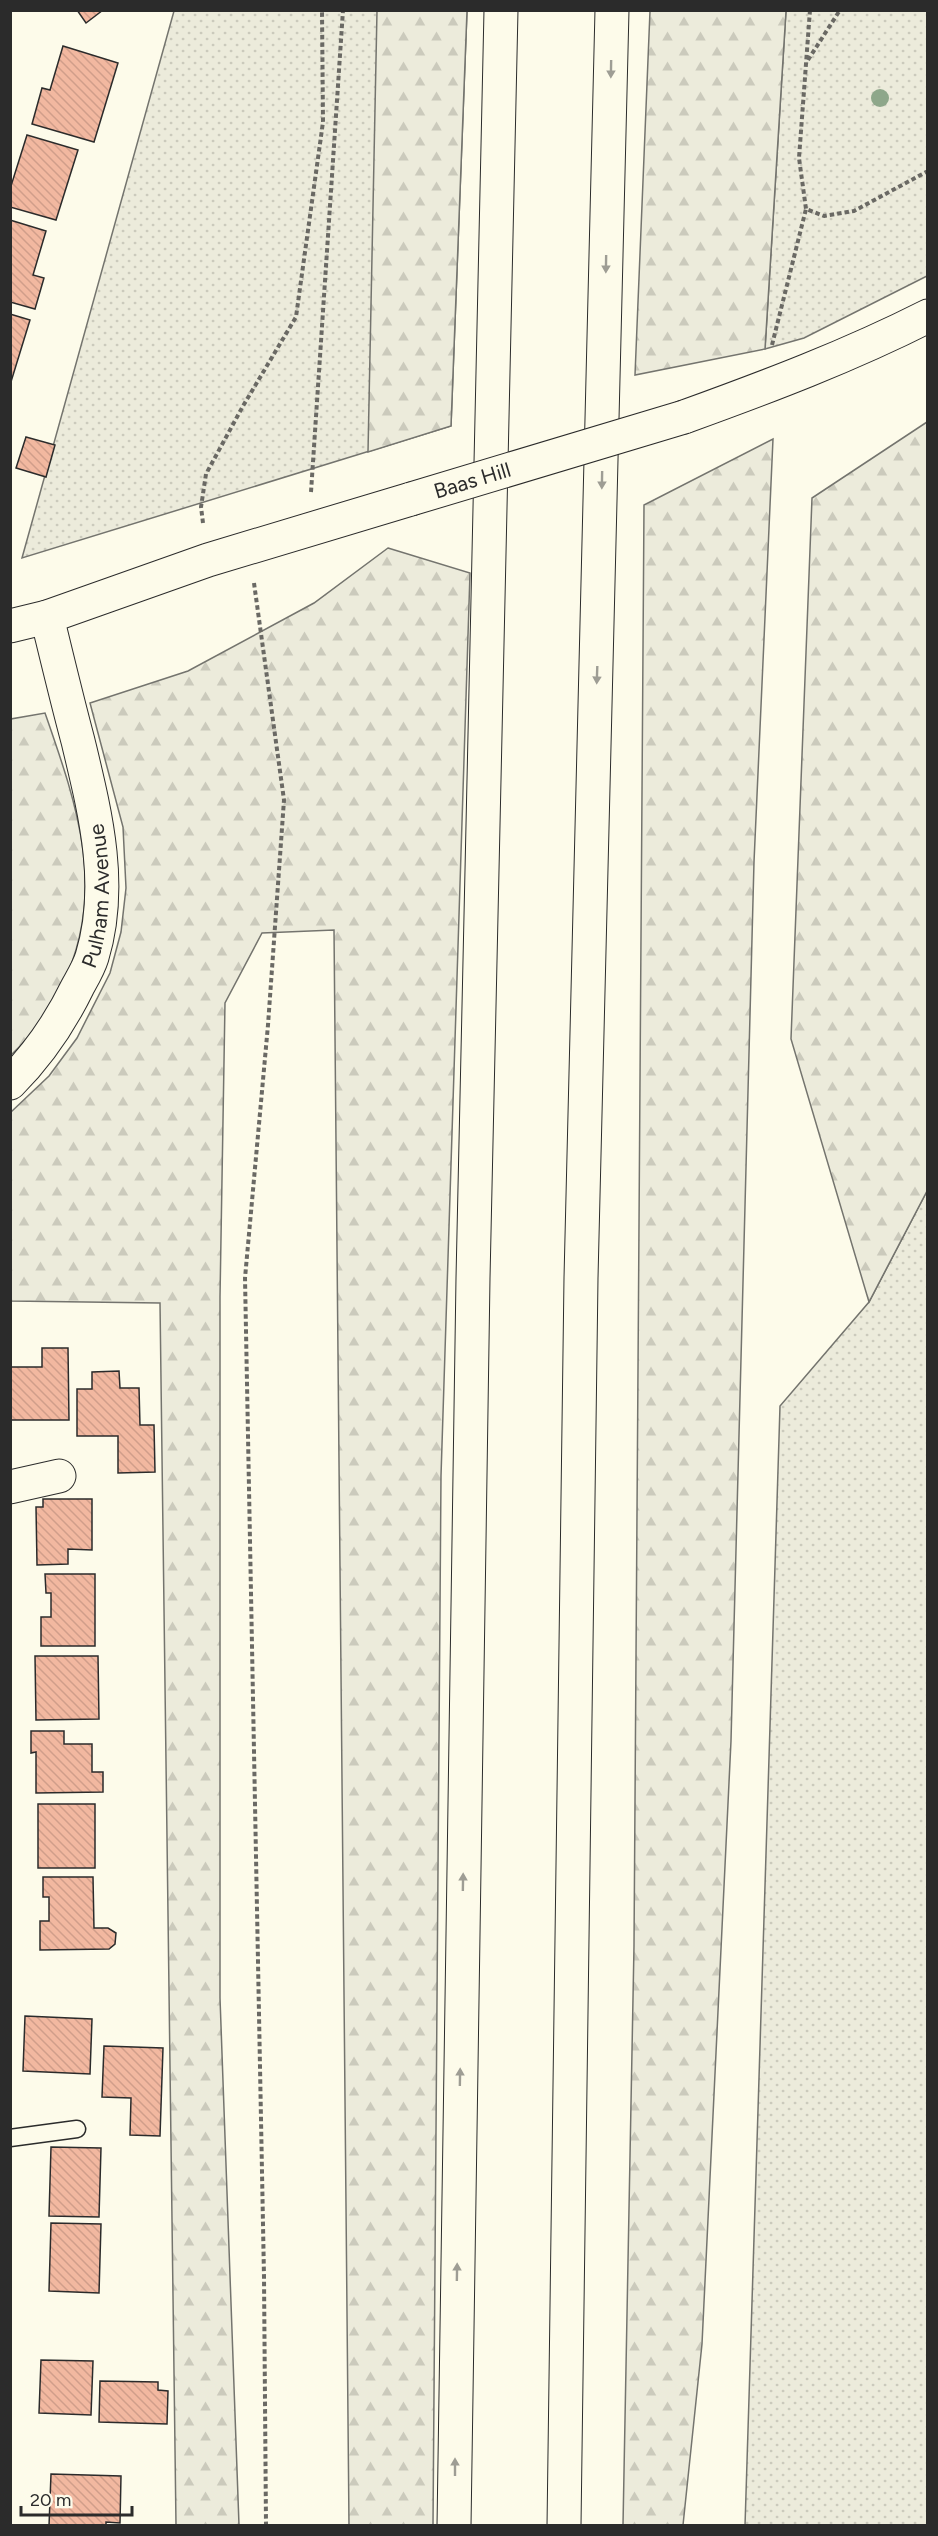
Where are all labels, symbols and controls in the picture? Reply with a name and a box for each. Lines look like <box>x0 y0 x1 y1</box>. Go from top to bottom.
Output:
one-way arrow <box>606 59 616 78</box>
one-way arrow <box>602 254 611 273</box>
street label: Baas Hill <box>431 457 514 503</box>
one-way arrow <box>597 470 606 489</box>
one-way arrow <box>592 665 602 684</box>
street label: Pulham Avenue <box>76 822 114 971</box>
one-way arrow <box>458 1873 468 1892</box>
one-way arrow <box>455 2068 465 2087</box>
one-way arrow <box>452 2263 462 2282</box>
one-way arrow <box>450 2458 460 2477</box>
scale bar <box>21 2479 132 2517</box>
text: 20 m <box>30 2489 71 2511</box>

